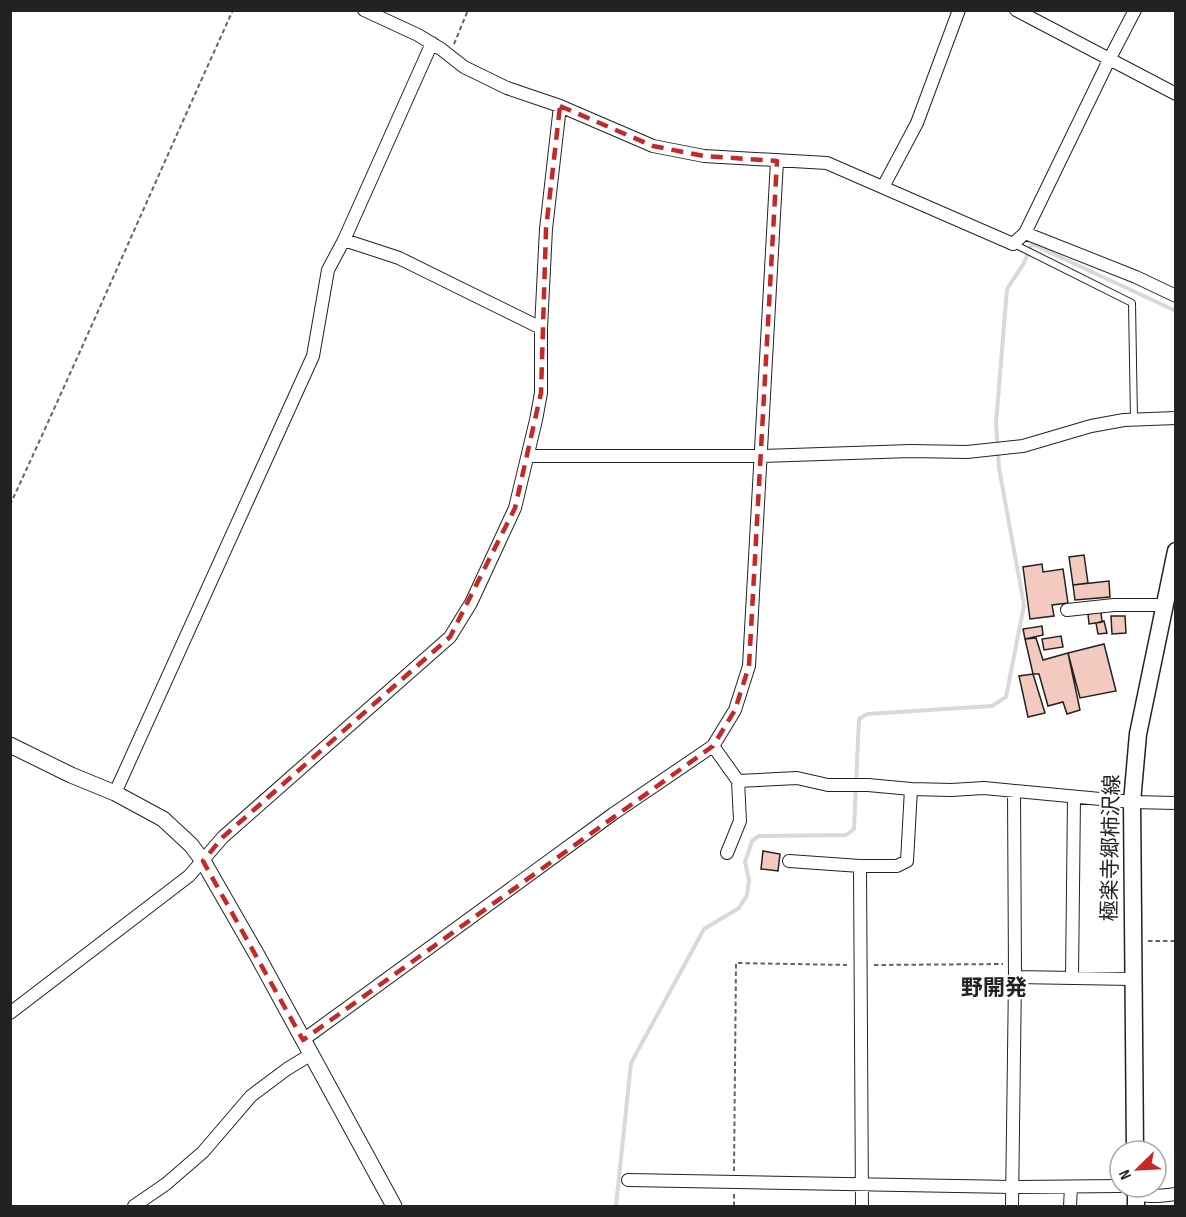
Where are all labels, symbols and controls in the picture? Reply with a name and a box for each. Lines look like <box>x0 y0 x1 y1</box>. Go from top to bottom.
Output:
street label: 極楽寺郷柿沢線 <box>1097 774 1125 922</box>
district label: 野開発 <box>961 975 1027 1002</box>
north arrow <box>1108 1139 1168 1199</box>
text: N <box>1115 1167 1136 1182</box>

